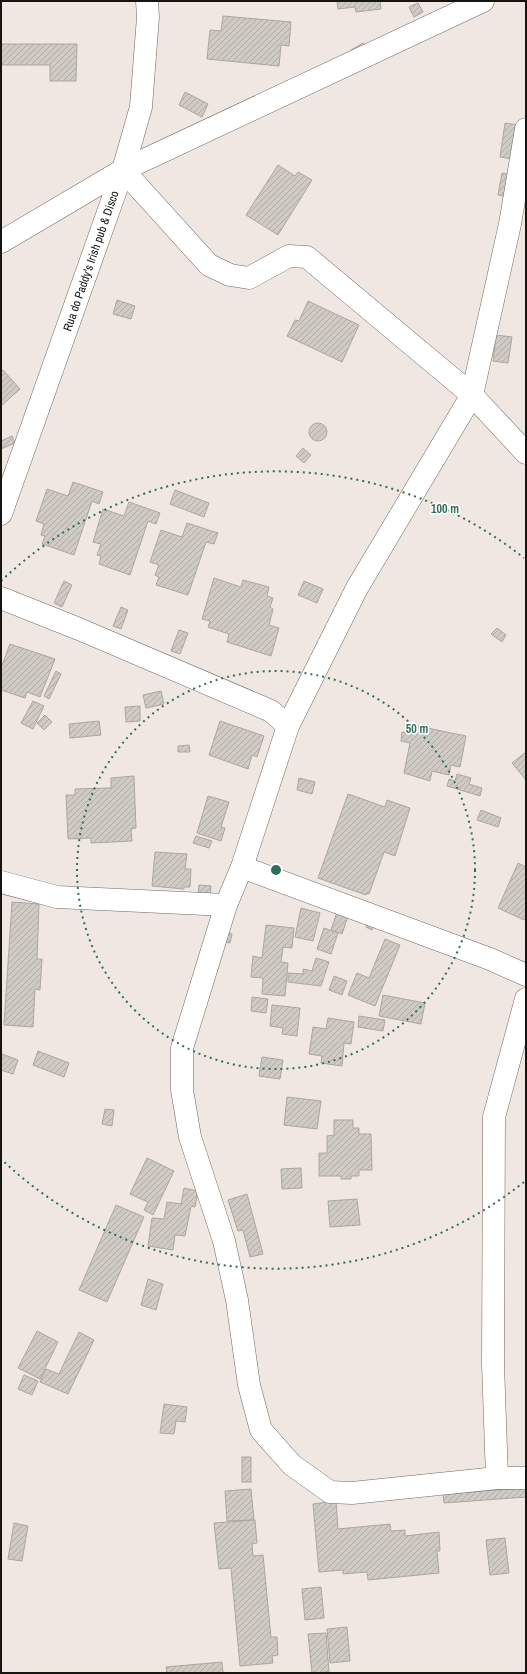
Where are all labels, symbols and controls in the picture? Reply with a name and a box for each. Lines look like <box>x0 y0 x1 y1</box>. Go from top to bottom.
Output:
street label: Rua do Paddy's Irish pub & Disco <box>59 189 123 333</box>
text: 100 m <box>431 501 459 517</box>
text: 50 m <box>406 721 428 737</box>
centre of rings <box>269 863 283 877</box>

